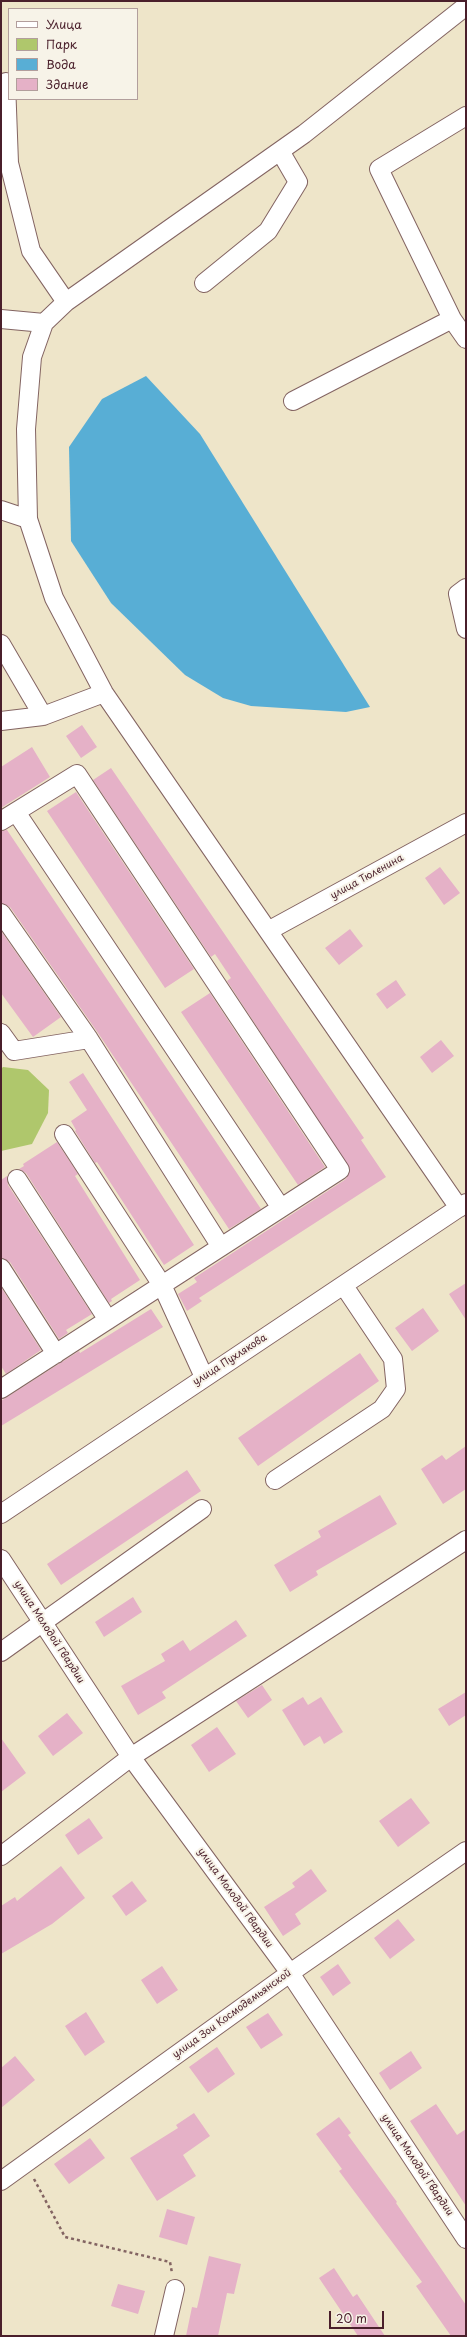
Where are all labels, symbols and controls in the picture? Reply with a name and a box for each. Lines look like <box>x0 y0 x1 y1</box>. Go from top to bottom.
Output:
legend <box>8 8 138 100</box>
text: Улица <box>46 15 82 33</box>
text: Парк <box>46 35 77 53</box>
text: Вода <box>46 55 76 73</box>
text: Здание <box>46 75 88 93</box>
street label: улица Тюленина <box>328 852 406 902</box>
street label: улица Пухлякова <box>191 1332 269 1388</box>
street label: улица Молодой Гвардии <box>11 1578 87 1686</box>
street label: улица Молодой Гвардии <box>195 1846 275 1950</box>
street label: улица Зои Космодемьянской <box>170 1967 294 2061</box>
street label: улица Молодой Гвардии <box>378 2112 456 2218</box>
scale bar <box>331 2303 386 2329</box>
text: 20 m <box>336 2309 367 2327</box>

